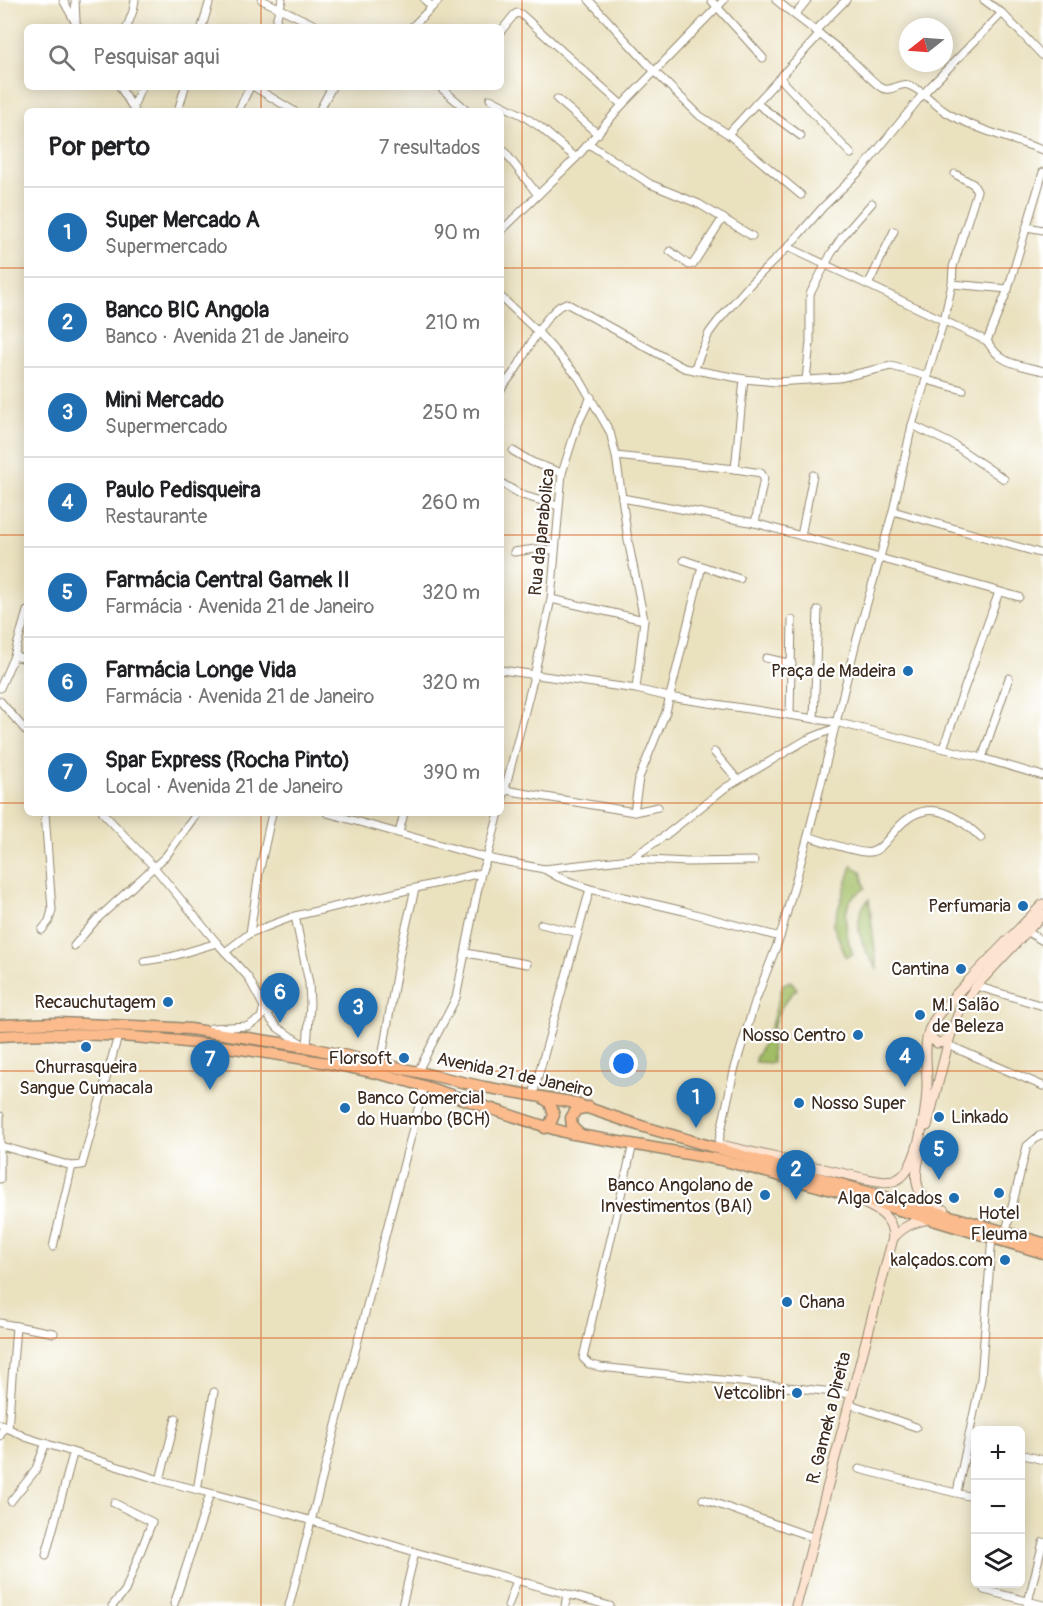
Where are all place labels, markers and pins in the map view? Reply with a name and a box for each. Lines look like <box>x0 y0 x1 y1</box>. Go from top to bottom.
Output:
place label: Praça de Madeira <box>771 660 896 683</box>
marker: Praça de Madeira <box>901 664 915 678</box>
place label: Perfumaria <box>928 895 1011 918</box>
marker: Perfumaria <box>1016 899 1030 913</box>
place label: Cantina <box>891 958 949 981</box>
marker: Cantina <box>954 962 968 976</box>
pin: 6 <box>260 974 300 1023</box>
pin: 3 <box>338 988 378 1038</box>
place label: Recauchutagem <box>35 991 156 1014</box>
place label: M.I Salão de Beleza <box>932 994 1004 1038</box>
marker: Recauchutagem <box>161 995 175 1009</box>
marker: M.I Salão de Beleza <box>913 1008 927 1022</box>
place label: Nosso Centro <box>742 1024 846 1047</box>
marker: Nosso Centro <box>851 1028 865 1042</box>
pin: 4 <box>886 1038 924 1087</box>
marker: Churrasqueira Sangue Cumacala <box>79 1040 93 1054</box>
pin: 7 <box>190 1040 230 1090</box>
place label: Florsoft <box>329 1047 393 1070</box>
marker: Florsoft <box>397 1051 411 1065</box>
place label: Churrasqueira Sangue Cumacala <box>19 1056 153 1100</box>
pin: 1 <box>676 1078 716 1128</box>
place label: Banco Comercial do Huambo (BCH) <box>357 1087 491 1131</box>
place label: Nosso Super <box>811 1092 906 1115</box>
marker: Nosso Super <box>792 1096 806 1110</box>
marker: Banco Comercial do Huambo (BCH) <box>338 1101 352 1115</box>
place label: Linkado <box>951 1106 1009 1129</box>
marker: Linkado <box>932 1110 946 1124</box>
pin: 5 <box>920 1130 958 1180</box>
pin: 2 <box>776 1150 816 1200</box>
place label: Banco Angolano de Investimentos (BAI) <box>600 1174 753 1218</box>
marker: Hotel Fleuma <box>992 1186 1006 1200</box>
place label: Alga Calçados <box>837 1187 942 1210</box>
marker: Banco Angolano de Investimentos (BAI) <box>758 1188 772 1202</box>
marker: Alga Calçados <box>947 1191 961 1205</box>
place label: Hotel Fleuma <box>971 1202 1027 1246</box>
place label: kalçados.com <box>891 1249 993 1272</box>
marker: kalçados.com <box>998 1253 1012 1267</box>
place label: Chana <box>799 1291 845 1314</box>
marker: Chana <box>780 1295 794 1309</box>
place label: Vetcolibri <box>713 1382 785 1405</box>
marker: Vetcolibri <box>790 1386 804 1400</box>

